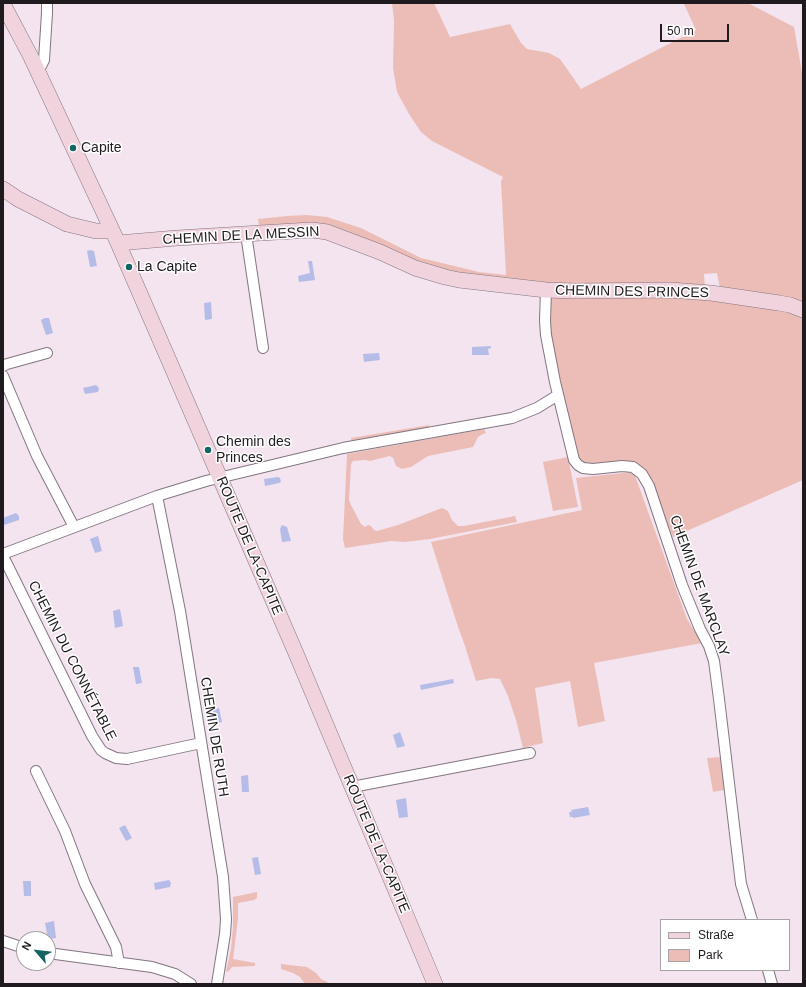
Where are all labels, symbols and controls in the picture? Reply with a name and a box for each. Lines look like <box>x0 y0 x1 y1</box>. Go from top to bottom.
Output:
scale bar <box>662 16 731 42</box>
text: 50 m <box>667 24 694 38</box>
place label: Capite <box>81 140 121 156</box>
marker: Capite <box>68 143 78 153</box>
street label: CHEMIN DE LA MESSIN <box>162 223 320 249</box>
place label: La Capite <box>137 259 197 275</box>
marker: La Capite <box>124 262 134 272</box>
street label: CHEMIN DES PRINCES <box>555 282 709 302</box>
place label: Chemin des Princes <box>216 434 291 466</box>
marker: Chemin des Princes <box>203 445 213 455</box>
street label: ROUTE DE LA-CAPITE <box>212 474 286 618</box>
street label: CHEMIN DE MARCLAY <box>666 513 732 659</box>
street label: CHEMIN DU CONNÉTABLE <box>24 578 120 744</box>
street label: CHEMIN DE RUTH <box>196 676 232 798</box>
street label: ROUTE DE LA-CAPITE <box>339 772 413 916</box>
legend <box>660 919 790 971</box>
text: Straße <box>698 928 734 942</box>
north arrow <box>16 931 56 971</box>
text: N <box>19 940 33 952</box>
text: Park <box>698 948 723 962</box>

